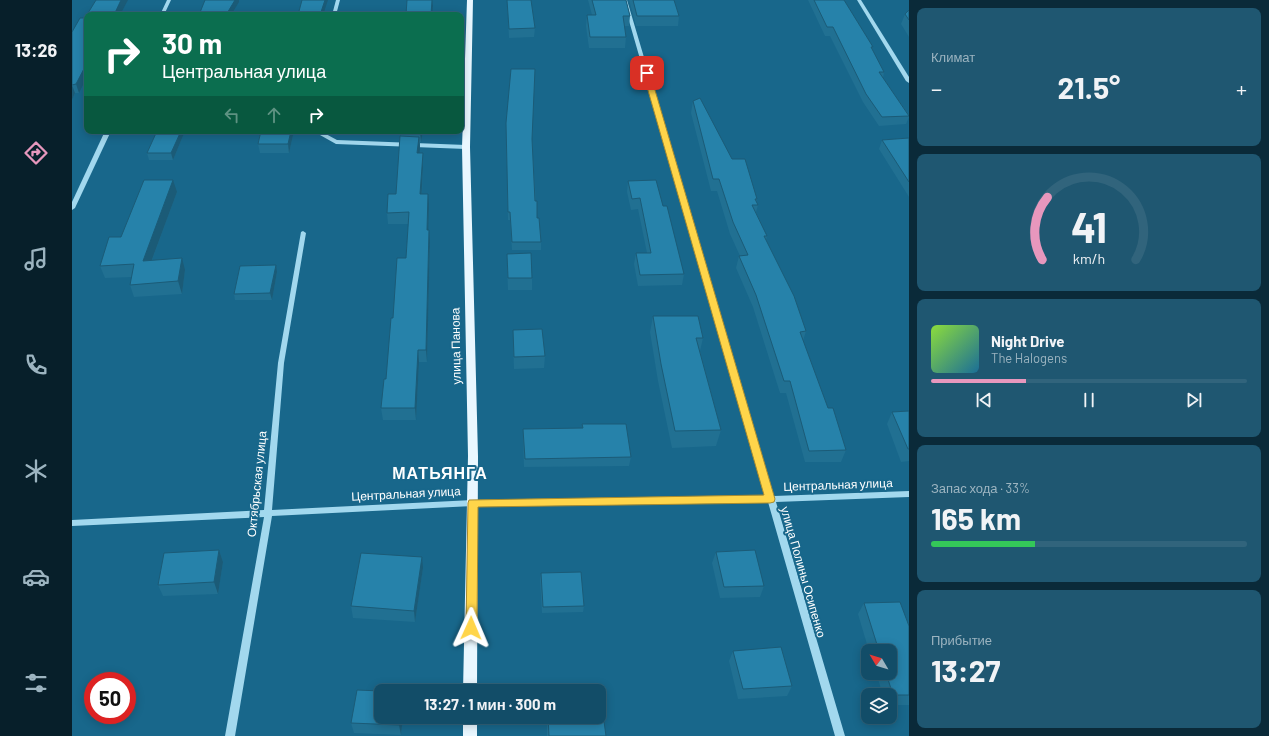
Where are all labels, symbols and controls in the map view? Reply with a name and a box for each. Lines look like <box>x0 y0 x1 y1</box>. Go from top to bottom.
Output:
text: 30 m <box>162 26 222 60</box>
icon: right <box>96 28 148 80</box>
text: 13:26 <box>15 39 57 61</box>
text: Климат <box>931 49 975 65</box>
pin <box>630 56 664 90</box>
text: Центральная улица <box>162 60 326 82</box>
icon: arrive <box>636 62 658 84</box>
text: 21.5° <box>1058 69 1120 105</box>
text: − <box>931 75 942 101</box>
text: + <box>1236 75 1247 101</box>
icon: left <box>221 104 243 126</box>
icon: ahead <box>263 104 285 126</box>
icon: right <box>305 104 327 126</box>
icon: directions <box>22 139 50 167</box>
text: 41 <box>1071 201 1107 251</box>
icon: music <box>22 245 50 273</box>
text: km/h <box>1073 250 1105 267</box>
street label: улица Панова <box>447 307 464 385</box>
text: Night Drive <box>991 332 1064 350</box>
text: The Halogens <box>991 350 1067 366</box>
icon: phone <box>22 351 50 379</box>
icon: previous <box>973 389 995 411</box>
icon: pause <box>1078 389 1100 411</box>
icon: next <box>1183 389 1205 411</box>
street label: Октябрьская улица <box>243 430 270 538</box>
icon: climate <box>22 457 50 485</box>
district label: МАТЬЯНГА <box>392 463 488 482</box>
street label: Центральная улица <box>783 475 893 494</box>
text: Запас хода · 33% <box>931 480 1030 496</box>
street label: Центральная улица <box>351 483 461 504</box>
text: 165 km <box>931 500 1021 536</box>
street label: улица Полины Осипенко <box>778 505 829 639</box>
icon: car <box>22 563 50 591</box>
position arrow <box>450 607 492 649</box>
text: Прибытие <box>931 632 992 648</box>
north arrow <box>861 644 897 680</box>
map controls <box>861 644 897 724</box>
text: 13:27 <box>931 652 1000 688</box>
icon: filters <box>22 669 50 697</box>
speed limit sign: 50 <box>84 672 136 724</box>
button: layers <box>861 688 897 724</box>
text: 13:27 · 1 мин · 300 m <box>424 695 556 713</box>

